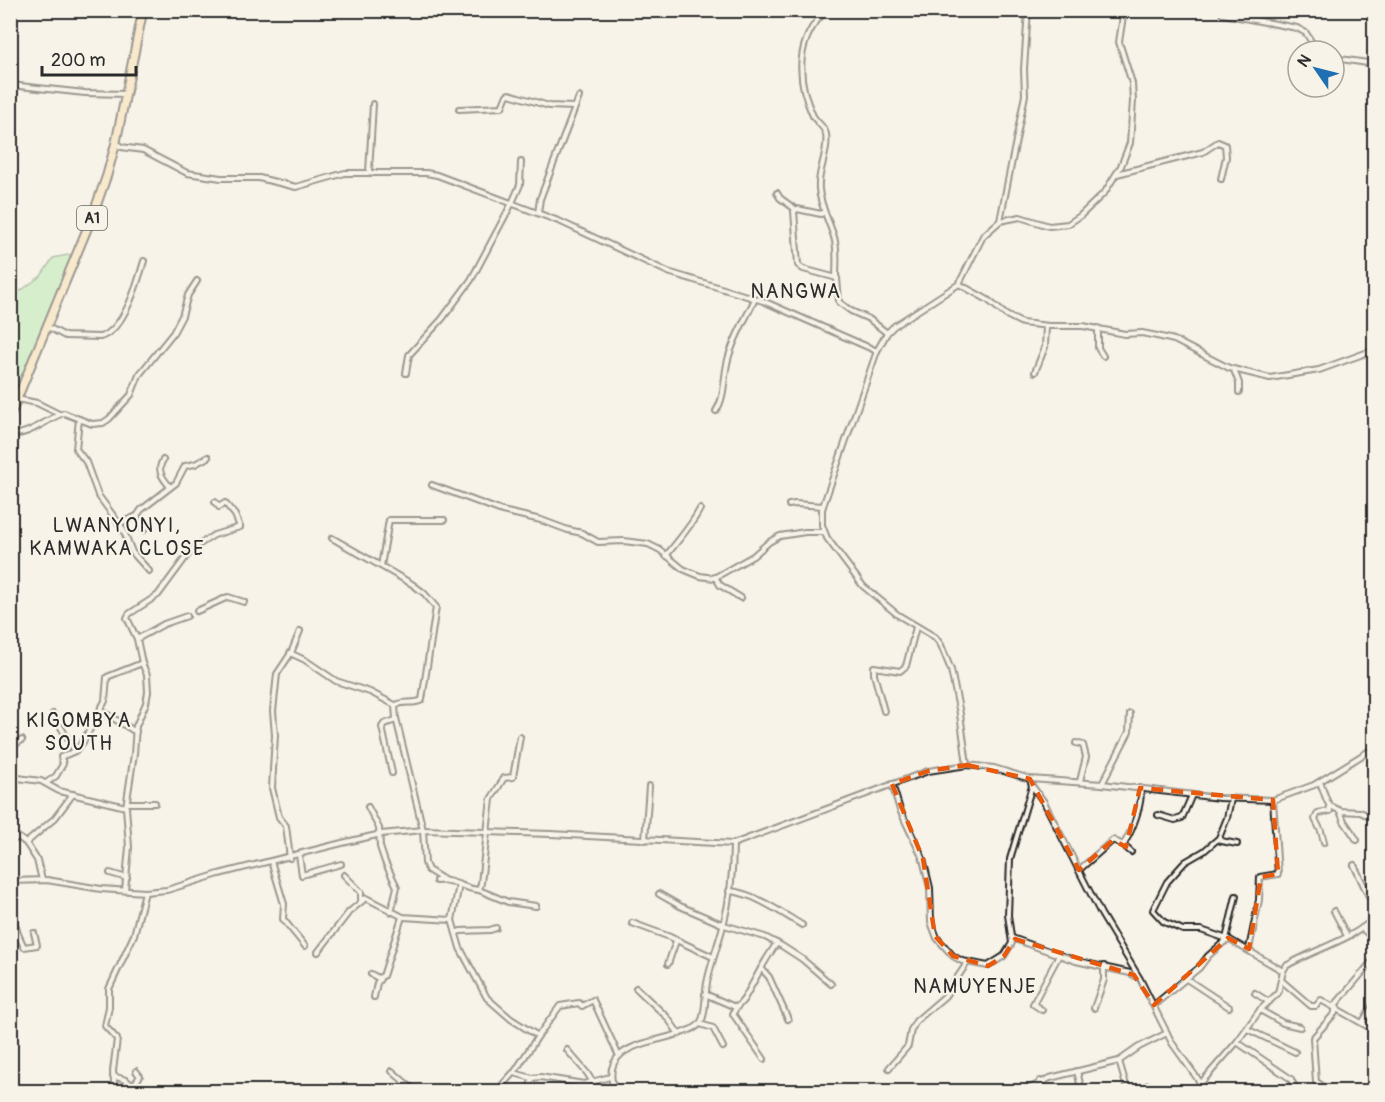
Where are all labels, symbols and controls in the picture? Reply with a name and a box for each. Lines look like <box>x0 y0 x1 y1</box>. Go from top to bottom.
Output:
scale bar <box>42 39 136 77</box>
north arrow <box>1286 39 1346 99</box>
text: 200 m <box>51 49 106 72</box>
text: N <box>1293 51 1316 71</box>
road number: A1 <box>77 206 107 230</box>
district label: NANGWA <box>750 279 842 304</box>
district label: LWANYONYI, KAMWAKA CLOSE <box>29 513 205 561</box>
district label: KIGOMBYA SOUTH <box>26 708 132 756</box>
district label: NAMUYENJE <box>913 974 1037 999</box>

